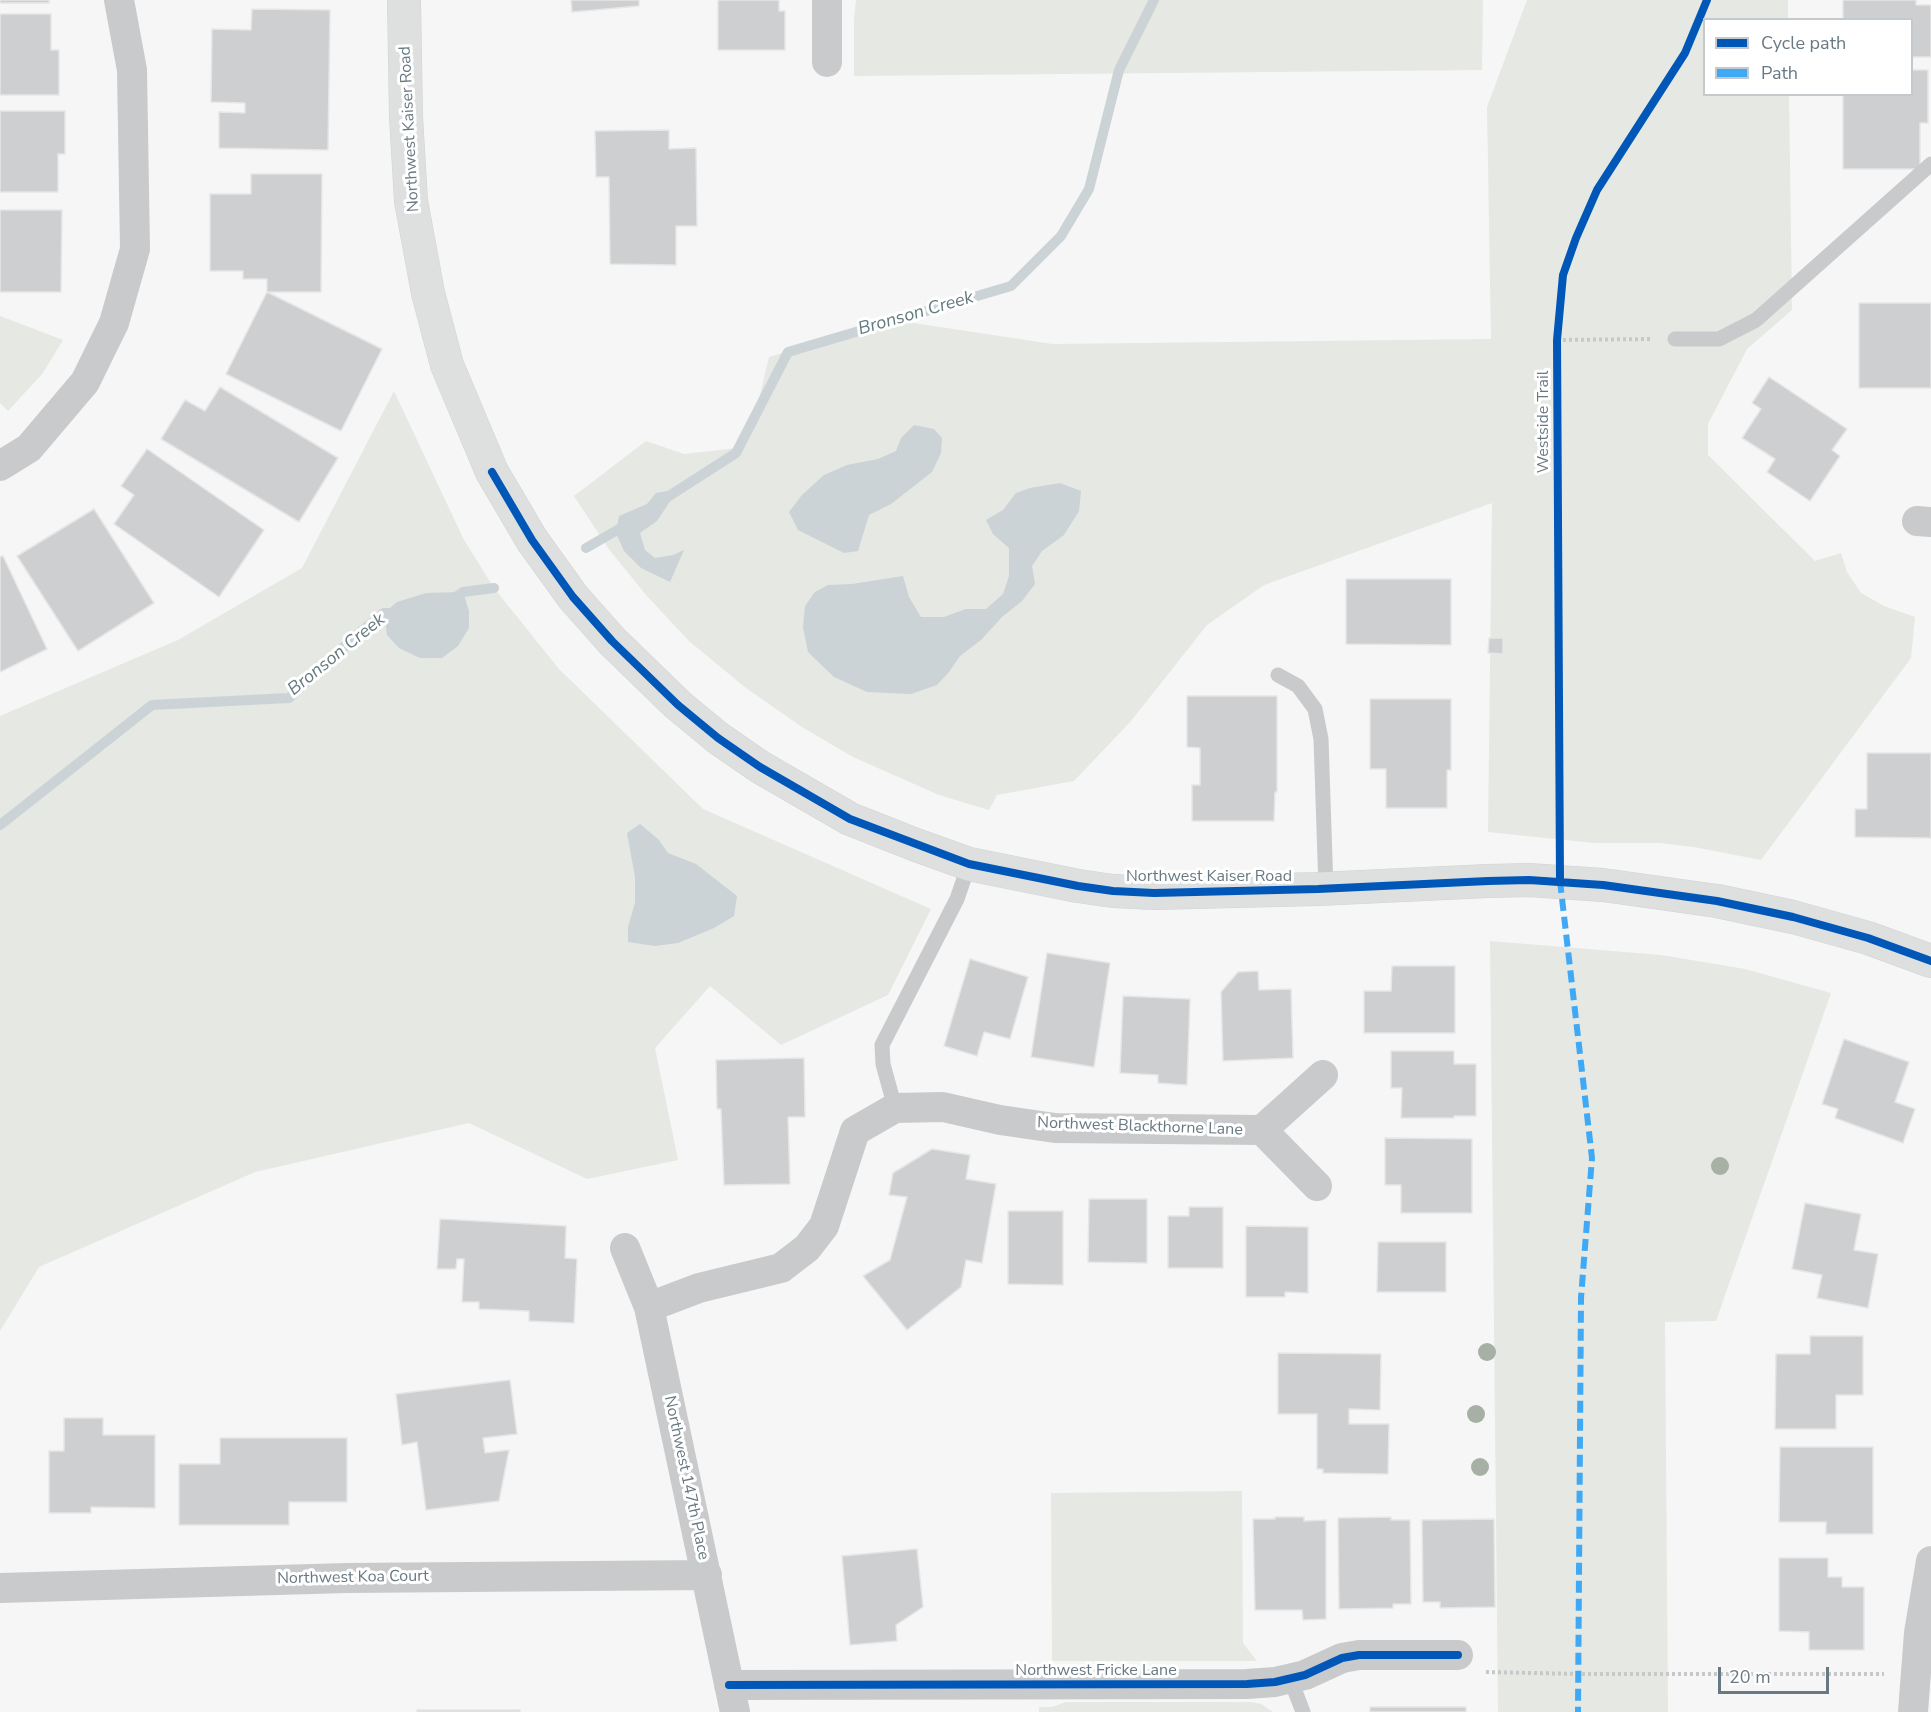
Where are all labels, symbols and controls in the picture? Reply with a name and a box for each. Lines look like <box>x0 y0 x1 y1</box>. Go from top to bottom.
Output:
legend <box>1703 18 1913 96</box>
text: Cycle path <box>1761 31 1846 55</box>
street label: Northwest Kaiser Road <box>396 46 424 212</box>
text: Path <box>1761 61 1798 85</box>
water label: Bronson Creek <box>856 287 976 341</box>
street label: Westside Trail <box>1534 371 1554 473</box>
water label: Bronson Creek <box>284 609 390 701</box>
street label: Northwest Kaiser Road <box>1126 867 1292 887</box>
street label: Northwest Blackthorne Lane <box>1037 1114 1243 1140</box>
street label: Northwest 147th Place <box>659 1394 713 1562</box>
street label: Northwest Koa Court <box>277 1567 429 1589</box>
scale bar <box>1721 1655 1832 1693</box>
street label: Northwest Fricke Lane <box>1015 1661 1177 1681</box>
text: 20 m <box>1729 1665 1771 1689</box>

